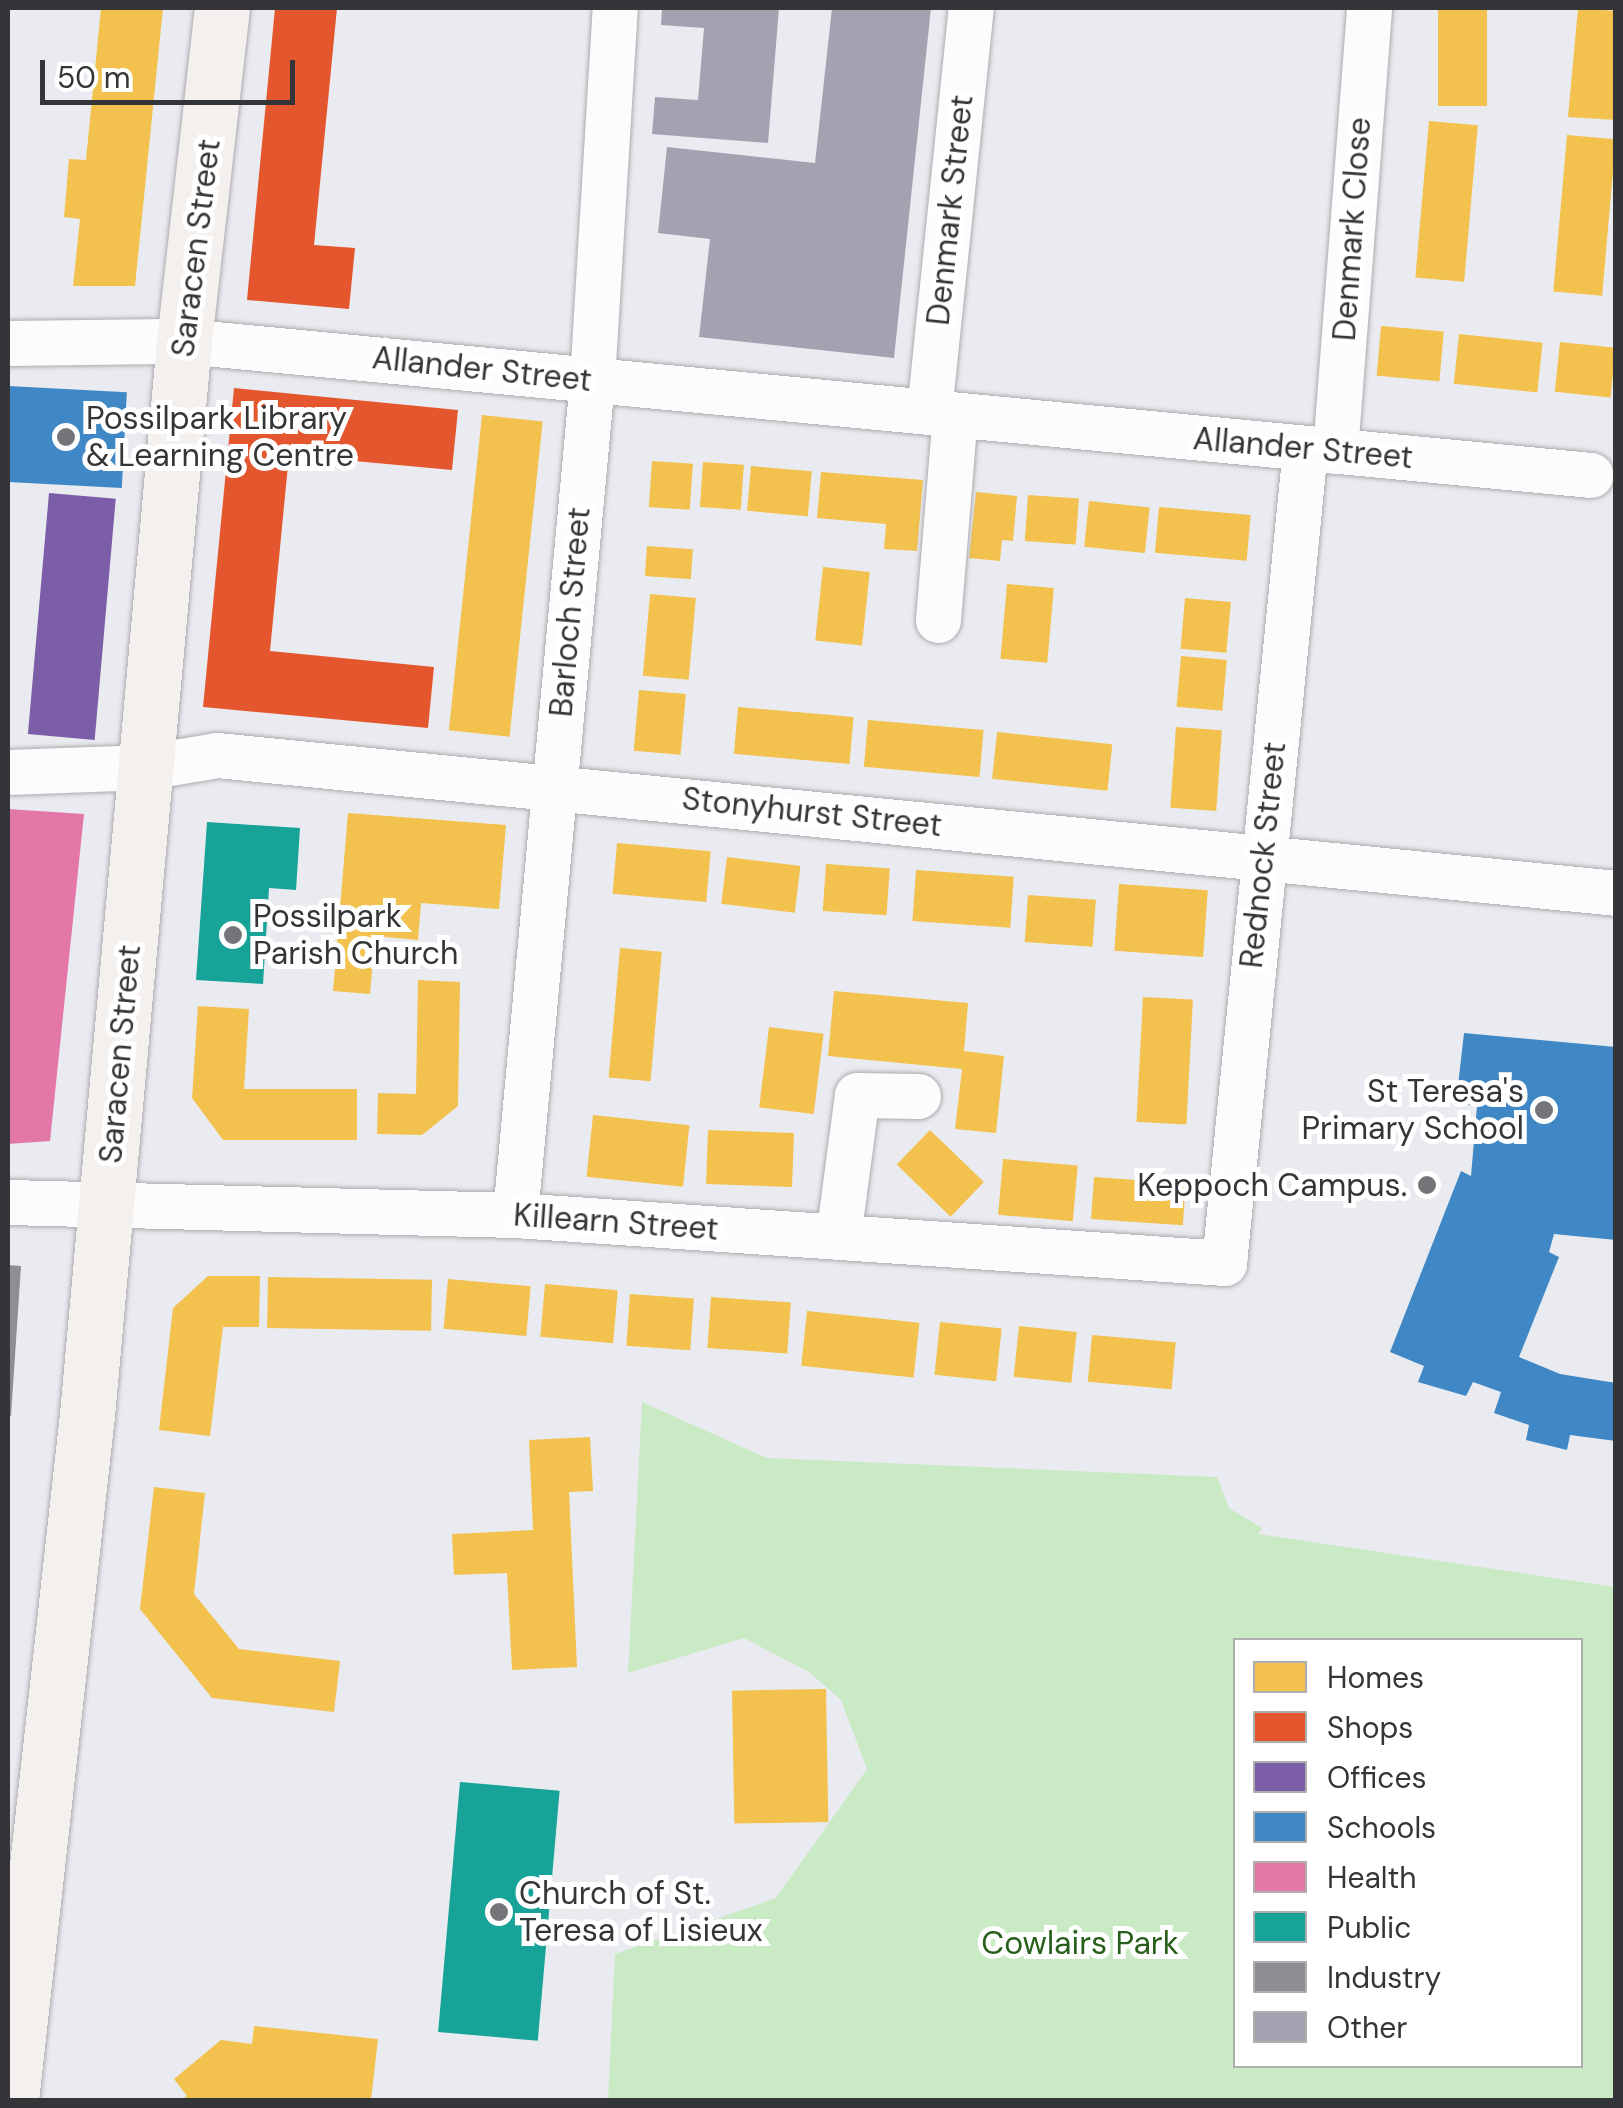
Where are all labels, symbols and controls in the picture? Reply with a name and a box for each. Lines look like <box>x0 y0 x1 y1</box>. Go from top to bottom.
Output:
scale bar <box>45 40 300 102</box>
text: 50 m <box>57 58 131 97</box>
street label: Denmark Street <box>919 93 981 327</box>
street label: Denmark Close <box>1325 116 1379 342</box>
street label: Saracen Street <box>164 137 228 359</box>
street label: Allander Street <box>370 338 594 400</box>
place label: Possilpark Library & Learning Centre <box>86 400 354 475</box>
street label: Allander Street <box>1191 419 1415 477</box>
marker: Possilpark Library & Learning Centre <box>55 426 77 448</box>
street label: Barloch Street <box>542 505 598 719</box>
street label: Rednock Street <box>1232 740 1294 970</box>
street label: Stonyhurst Street <box>680 779 944 845</box>
place label: Possilpark Parish Church <box>253 898 458 973</box>
marker: Possilpark Parish Church <box>222 924 244 946</box>
street label: Saracen Street <box>91 943 149 1165</box>
place label: St Teresa's Primary School <box>1302 1073 1524 1148</box>
marker: St Teresa's Primary School <box>1533 1099 1555 1121</box>
place label: Keppoch Campus. <box>1137 1166 1407 1204</box>
marker: Keppoch Campus. <box>1416 1174 1438 1196</box>
street label: Killearn Street <box>512 1196 720 1248</box>
legend <box>1233 1638 1583 2068</box>
text: Homes <box>1327 1658 1424 1697</box>
text: Shops <box>1327 1708 1413 1747</box>
text: Offices <box>1327 1758 1427 1797</box>
text: Schools <box>1327 1808 1436 1847</box>
text: Health <box>1327 1858 1417 1897</box>
place label: Church of St. Teresa of Lisieux <box>519 1875 763 1950</box>
marker: Church of St. Teresa of Lisieux <box>488 1901 510 1923</box>
text: Public <box>1327 1908 1411 1947</box>
park label: Cowlairs Park <box>981 1924 1179 1962</box>
text: Industry <box>1327 1958 1441 1997</box>
text: Other <box>1327 2008 1407 2047</box>

